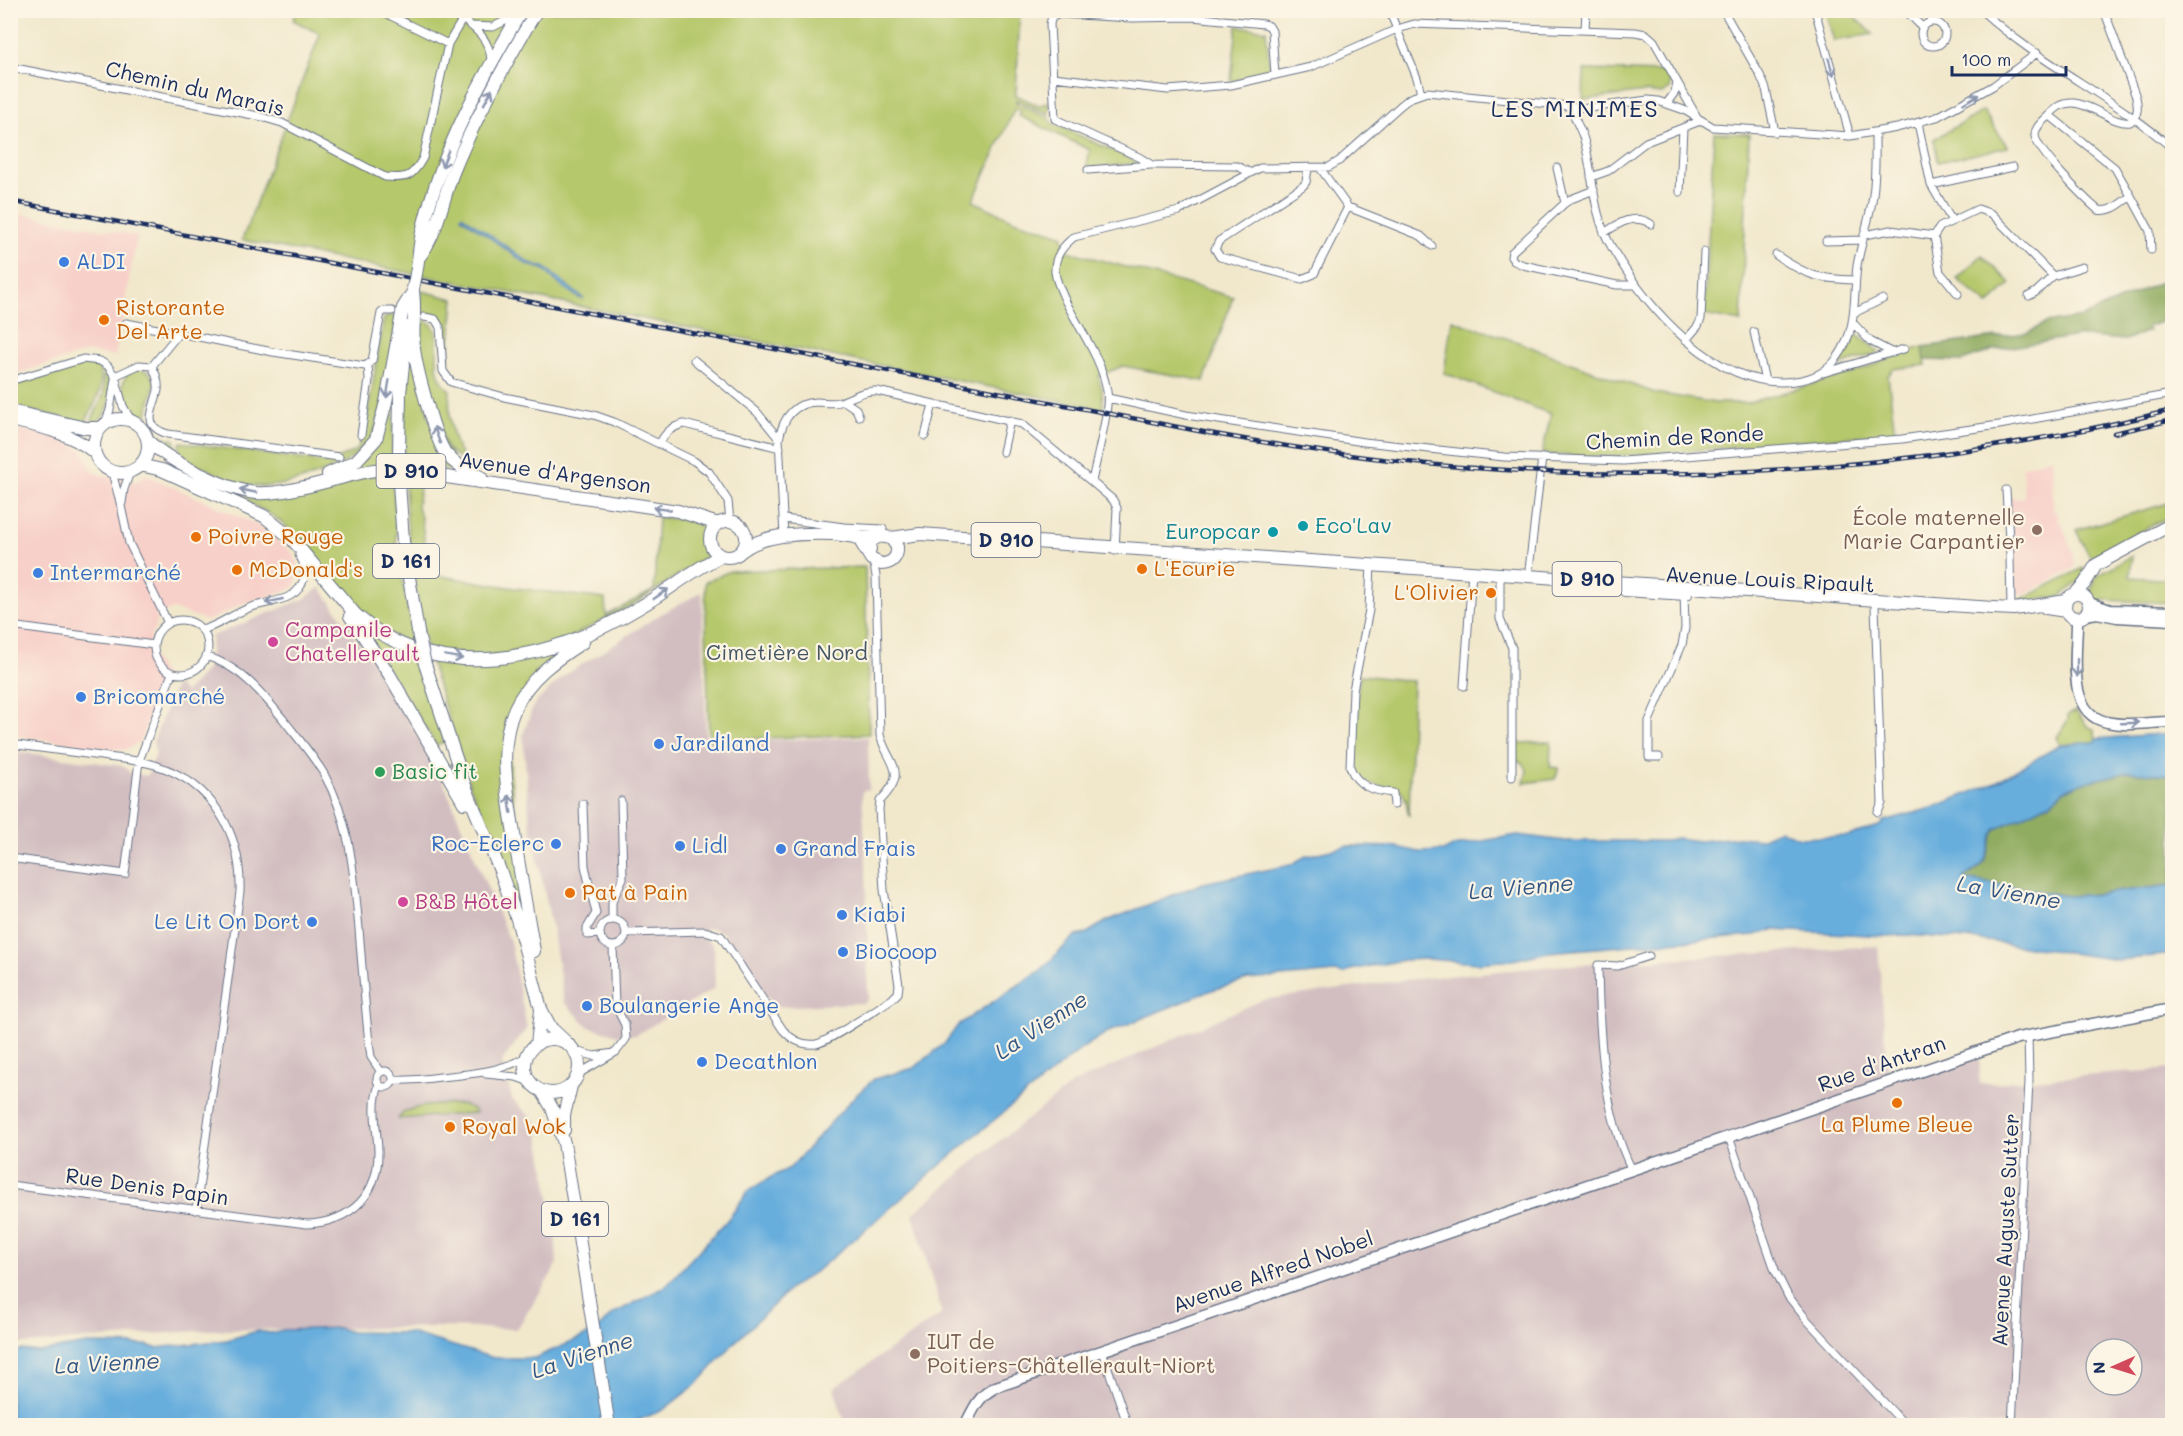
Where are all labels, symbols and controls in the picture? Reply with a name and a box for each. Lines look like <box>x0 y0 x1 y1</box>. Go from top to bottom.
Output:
scale bar <box>1952 39 2066 77</box>
text: 100 m <box>1961 47 2011 71</box>
street label: Chemin du Marais <box>103 54 288 121</box>
one-way arrow <box>1826 57 1837 76</box>
one-way arrow <box>482 89 494 106</box>
district label: LES MINIMES <box>1491 92 1659 123</box>
one-way arrow <box>1962 93 1979 105</box>
one-way arrow <box>439 149 450 168</box>
place label: ALDI <box>76 247 125 274</box>
marker: ALDI <box>57 255 71 269</box>
place label: Ristorante Del Arte <box>116 293 225 344</box>
marker: Ristorante Del Arte <box>97 313 111 327</box>
one-way arrow <box>383 378 394 398</box>
street label: Chemin de Ronde <box>1585 418 1765 455</box>
one-way arrow <box>431 426 442 445</box>
street label: Avenue d'Argenson <box>458 445 653 498</box>
road number: D 910 <box>376 454 446 488</box>
one-way arrow <box>239 485 258 496</box>
one-way arrow <box>653 503 673 514</box>
place label: École maternelle Marie Carpantier <box>1843 503 2025 554</box>
place label: Eco'Lav <box>1315 511 1392 538</box>
place label: Europcar <box>1166 517 1261 544</box>
marker: Eco'Lav <box>1296 519 1310 533</box>
place label: Poivre Rouge <box>208 522 344 549</box>
road number: D 910 <box>972 523 1040 557</box>
marker: École maternelle Marie Carpantier <box>2030 523 2044 537</box>
marker: Europcar <box>1266 525 1280 539</box>
marker: Poivre Rouge <box>189 530 203 544</box>
road number: D 161 <box>373 544 439 578</box>
place label: L'Ecurie <box>1154 554 1236 581</box>
place label: McDonald's <box>249 555 363 582</box>
place label: Intermarché <box>50 558 181 585</box>
street label: Avenue Louis Ripault <box>1665 560 1875 597</box>
marker: L'Ecurie <box>1135 562 1149 576</box>
road number: D 910 <box>1552 562 1622 596</box>
marker: McDonald's <box>230 563 244 577</box>
marker: Intermarché <box>31 566 45 580</box>
place label: L'Olivier <box>1394 578 1479 605</box>
marker: L'Olivier <box>1484 586 1498 600</box>
one-way arrow <box>653 587 670 600</box>
one-way arrow <box>264 596 283 608</box>
place label: Campanile Chatellerault <box>285 615 420 666</box>
marker: Campanile Chatellerault <box>266 635 280 649</box>
park label: Cimetière Nord <box>706 638 868 665</box>
one-way arrow <box>443 652 463 663</box>
one-way arrow <box>2071 657 2083 677</box>
place label: Bricomarché <box>93 682 225 709</box>
marker: Bricomarché <box>74 690 88 704</box>
one-way arrow <box>2119 717 2139 729</box>
place label: Jardiland <box>671 729 769 756</box>
marker: Jardiland <box>652 737 666 751</box>
place label: Basic fit <box>392 757 478 784</box>
marker: Basic fit <box>373 765 387 779</box>
one-way arrow <box>504 795 515 815</box>
place label: Roc-Eclerc <box>431 829 544 856</box>
place label: Lidl <box>692 831 728 858</box>
place label: Grand Frais <box>793 834 916 861</box>
marker: Roc-Eclerc <box>549 837 563 851</box>
marker: Lidl <box>673 839 687 853</box>
marker: Grand Frais <box>774 842 788 856</box>
water label: La Vienne <box>1467 867 1575 906</box>
water label: La Vienne <box>1955 868 2063 915</box>
place label: Pat à Pain <box>582 878 688 905</box>
marker: Pat à Pain <box>563 886 577 900</box>
place label: B&B Hôtel <box>415 887 518 914</box>
marker: B&B Hôtel <box>396 895 410 909</box>
place label: Kiabi <box>854 900 906 927</box>
place label: Le Lit On Dort <box>154 907 300 934</box>
marker: Kiabi <box>835 908 849 922</box>
marker: Le Lit On Dort <box>305 915 319 929</box>
place label: Biocoop <box>855 937 937 964</box>
marker: Biocoop <box>836 945 850 959</box>
water label: La Vienne <box>989 984 1093 1065</box>
place label: Boulangerie Ange <box>599 991 779 1018</box>
marker: Boulangerie Ange <box>580 999 594 1013</box>
street label: Rue d'Antran <box>1814 1028 1949 1097</box>
place label: Decathlon <box>714 1047 817 1074</box>
marker: Decathlon <box>695 1055 709 1069</box>
marker: La Plume Bleue <box>1890 1096 1904 1110</box>
place label: La Plume Bleue <box>1821 1110 1973 1137</box>
place label: Royal Wok <box>462 1112 566 1139</box>
street label: Avenue Auguste Sutter <box>1985 1113 2024 1347</box>
marker: Royal Wok <box>443 1120 457 1134</box>
street label: Rue Denis Papin <box>64 1161 230 1210</box>
road number: D 161 <box>542 1202 608 1236</box>
street label: Avenue Alfred Nobel <box>1169 1224 1376 1318</box>
water label: La Vienne <box>527 1324 636 1385</box>
place label: IUT de Poitiers-Châtellerault-Niort <box>927 1327 1215 1378</box>
north arrow <box>2084 1337 2144 1397</box>
water label: La Vienne <box>54 1345 160 1380</box>
marker: IUT de Poitiers-Châtellerault-Niort <box>908 1347 922 1361</box>
text: N <box>2088 1361 2109 1374</box>

